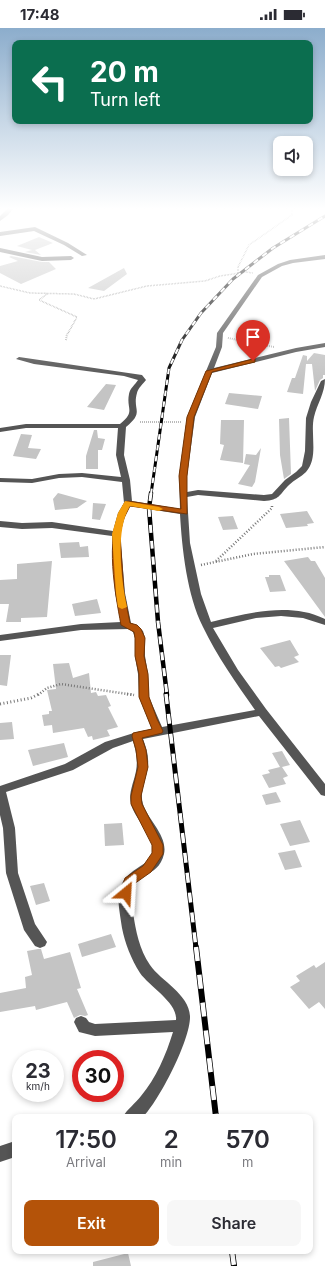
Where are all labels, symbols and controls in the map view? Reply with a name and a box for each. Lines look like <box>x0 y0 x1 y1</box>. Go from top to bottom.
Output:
text: 17:48 <box>20 5 60 24</box>
text: 20 m <box>90 55 159 89</box>
icon: left <box>24 56 76 108</box>
text: Turn left <box>90 89 160 110</box>
map controls <box>273 136 313 176</box>
button: sound <box>273 136 313 176</box>
pin <box>236 320 270 361</box>
icon: arrive <box>242 326 264 348</box>
position arrow <box>105 872 147 914</box>
speed limit sign: 30 <box>72 1050 124 1102</box>
text: 23 <box>25 1059 51 1083</box>
text: km/h <box>26 1080 50 1092</box>
text: 17:50 <box>55 1125 117 1154</box>
text: 2 <box>164 1125 179 1154</box>
text: 570 <box>225 1125 270 1154</box>
text: Arrival <box>66 1154 106 1170</box>
text: min <box>160 1154 182 1170</box>
text: m <box>242 1154 253 1170</box>
button: Exit <box>24 1200 159 1246</box>
button: Share <box>167 1200 301 1246</box>

